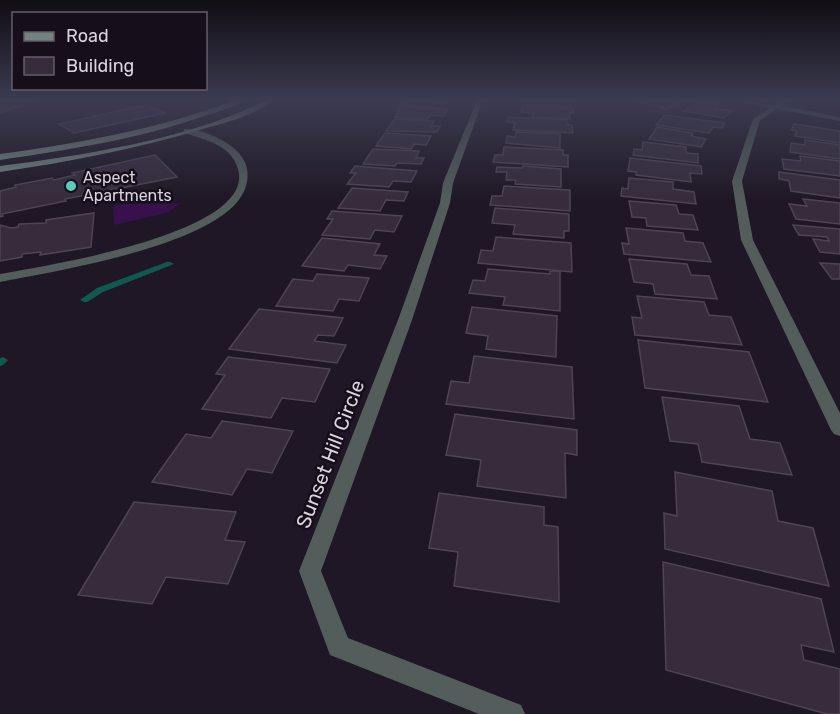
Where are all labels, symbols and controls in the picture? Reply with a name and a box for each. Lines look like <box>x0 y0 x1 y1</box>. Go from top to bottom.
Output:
legend <box>12 12 207 90</box>
text: Road <box>66 25 109 47</box>
text: Building <box>66 55 134 77</box>
place label: Aspect Apartments <box>83 168 172 205</box>
marker: Aspect Apartments <box>64 179 78 193</box>
street label: Sunset Hill Circle <box>291 376 369 532</box>

